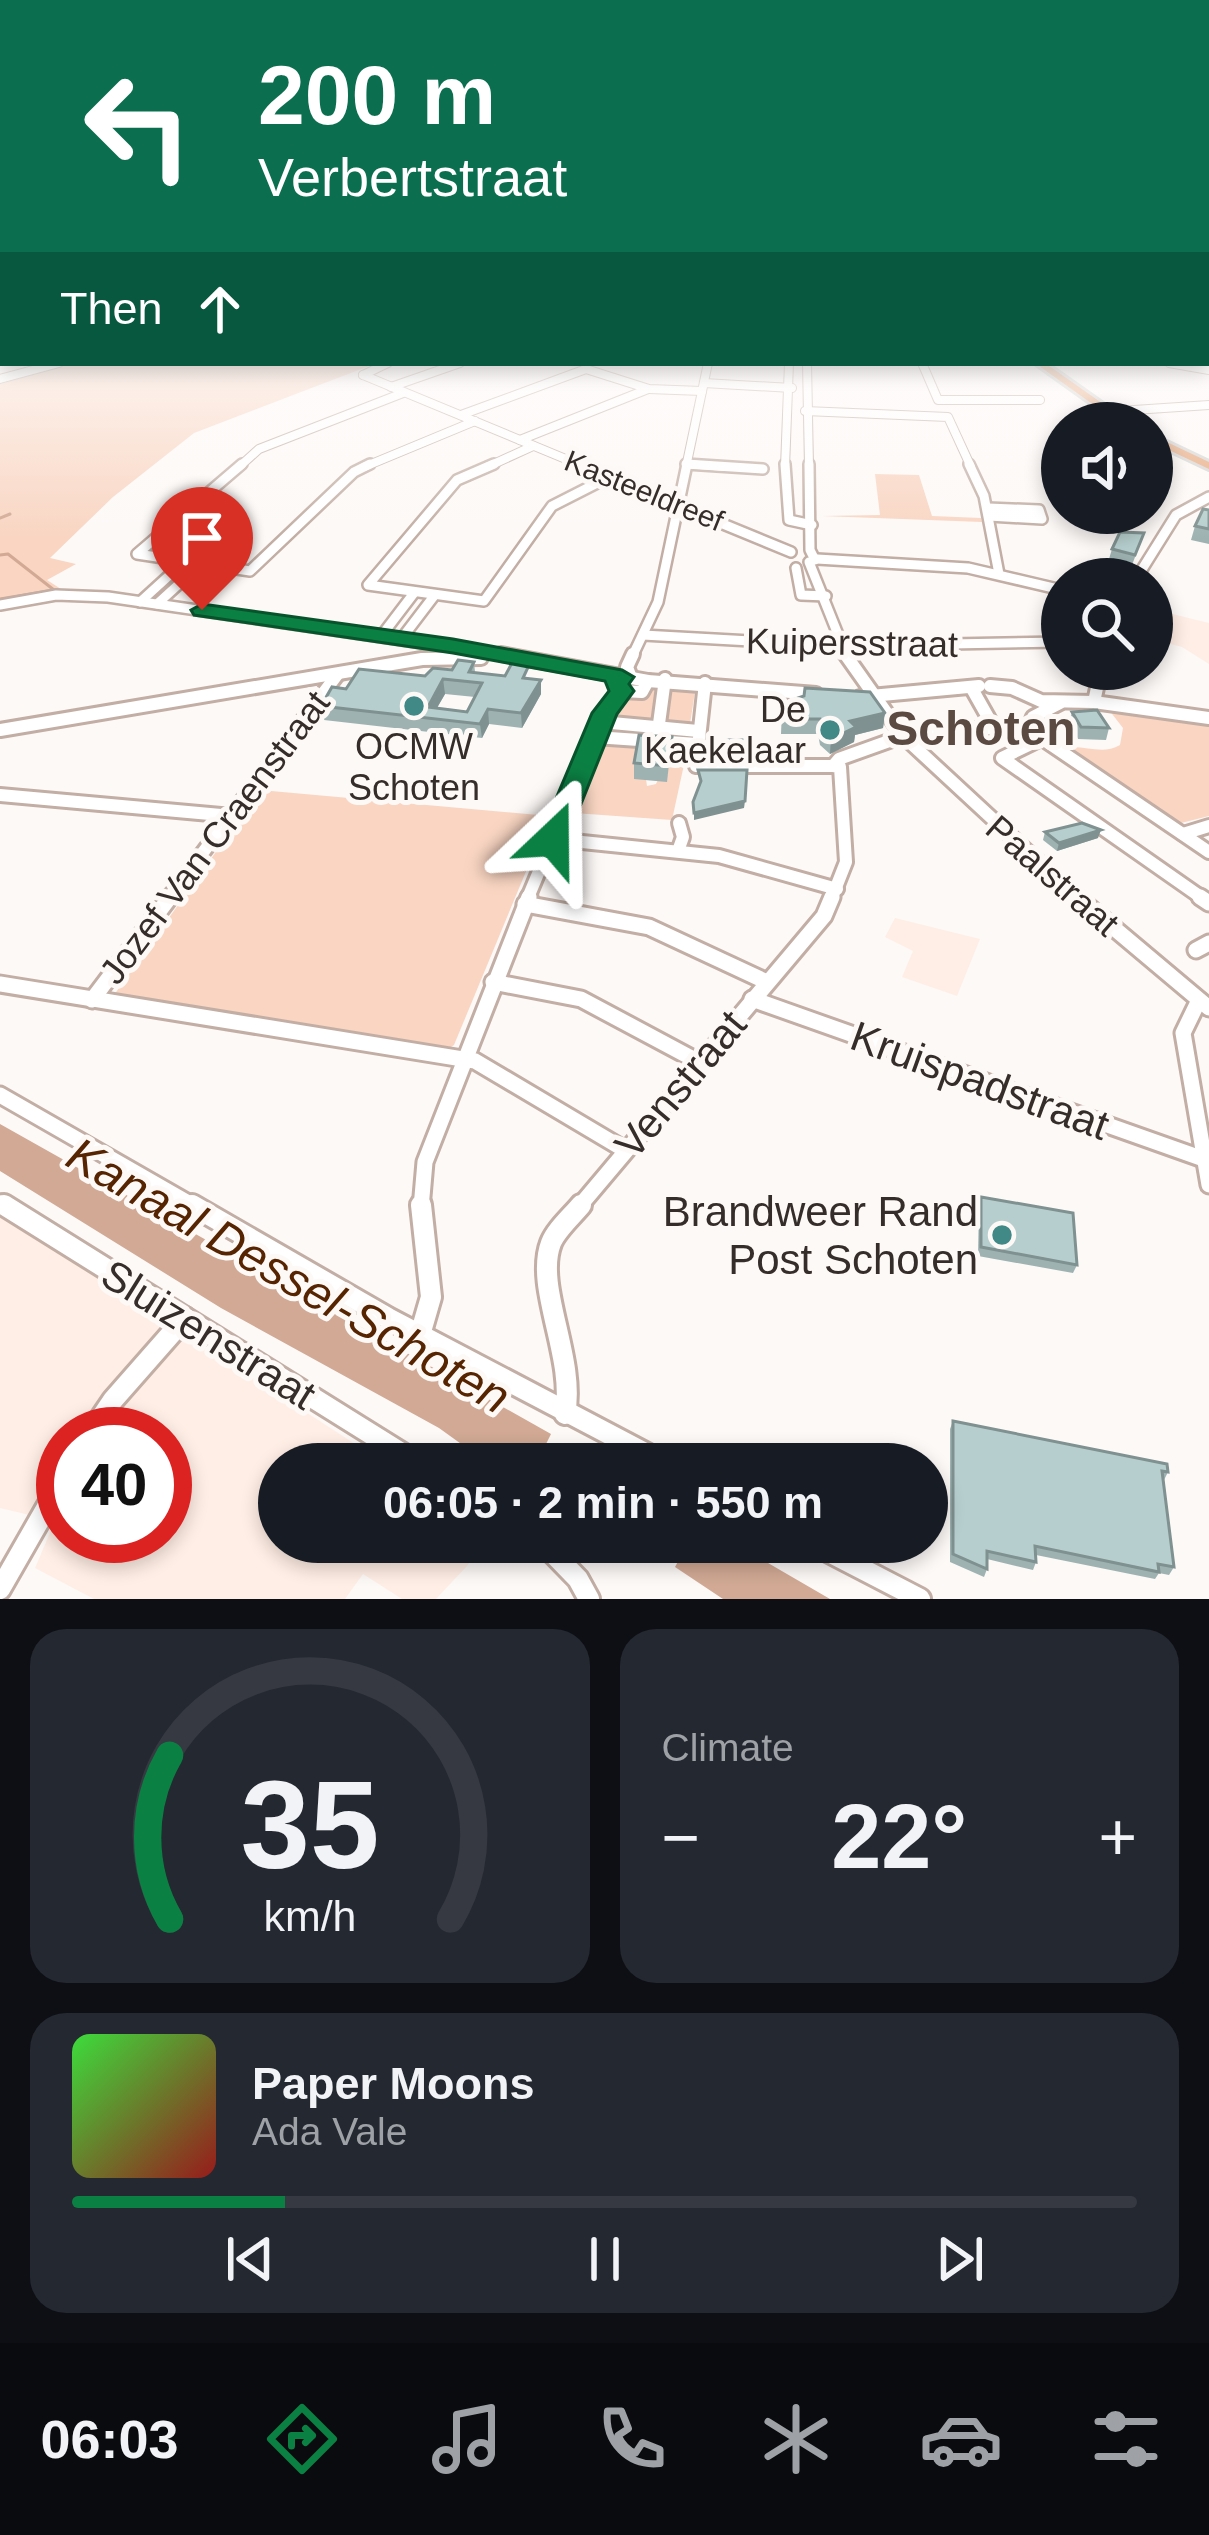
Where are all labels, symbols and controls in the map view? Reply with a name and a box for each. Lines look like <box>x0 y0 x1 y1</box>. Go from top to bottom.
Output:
icon: left <box>60 48 216 204</box>
text: 200 m <box>258 48 496 142</box>
text: Verbertstraat <box>258 147 567 207</box>
icon: ahead <box>187 276 253 342</box>
text: Then <box>60 283 163 334</box>
map controls <box>1041 402 1173 690</box>
button: sound <box>1041 402 1173 534</box>
street label: Kasteeldreef <box>560 444 729 538</box>
pin <box>151 487 253 610</box>
icon: arrive <box>169 505 235 571</box>
button: search <box>1041 558 1173 690</box>
street label: Kuipersstraat <box>746 620 958 665</box>
street label: Jozef Van Craenstraat <box>91 683 338 992</box>
place label: De Kaekelaar <box>644 689 806 771</box>
marker: OCMW Schoten <box>401 693 427 719</box>
district label: Schoten <box>886 702 1076 755</box>
marker: De Kaekelaar <box>817 717 843 743</box>
place label: OCMW Schoten <box>348 726 480 808</box>
position arrow <box>490 776 616 902</box>
street label: Paalstraat <box>978 807 1127 944</box>
street label: Venstraat <box>605 1001 756 1167</box>
street label: Kruispadstraat <box>845 1012 1115 1149</box>
water label: Kanaal Dessel-Schoten <box>58 1127 519 1424</box>
place label: Brandweer Rand Post Schoten <box>663 1188 978 1283</box>
marker: Brandweer Rand Post Schoten <box>989 1222 1015 1248</box>
street label: Sluizenstraat <box>93 1250 324 1419</box>
speed limit sign: 40 <box>36 1407 192 1563</box>
text: 06:05 · 2 min · 550 m <box>383 1477 823 1528</box>
text: Climate <box>662 1726 794 1769</box>
text: 35 <box>240 1755 379 1894</box>
text: 22° <box>831 1787 967 1887</box>
text: − <box>662 1800 700 1874</box>
text: + <box>1098 1800 1137 1874</box>
text: km/h <box>263 1892 356 1940</box>
text: Paper Moons <box>252 2058 535 2109</box>
text: Ada Vale <box>252 2110 407 2153</box>
icon: previous <box>217 2226 283 2292</box>
icon: pause <box>572 2226 638 2292</box>
icon: next <box>927 2226 993 2292</box>
icon: directions <box>260 2397 344 2481</box>
icon: music <box>425 2397 509 2481</box>
icon: phone <box>590 2397 674 2481</box>
icon: climate <box>754 2397 838 2481</box>
icon: car <box>919 2397 1003 2481</box>
icon: filters <box>1084 2397 1168 2481</box>
text: 06:03 <box>40 2409 179 2469</box>

